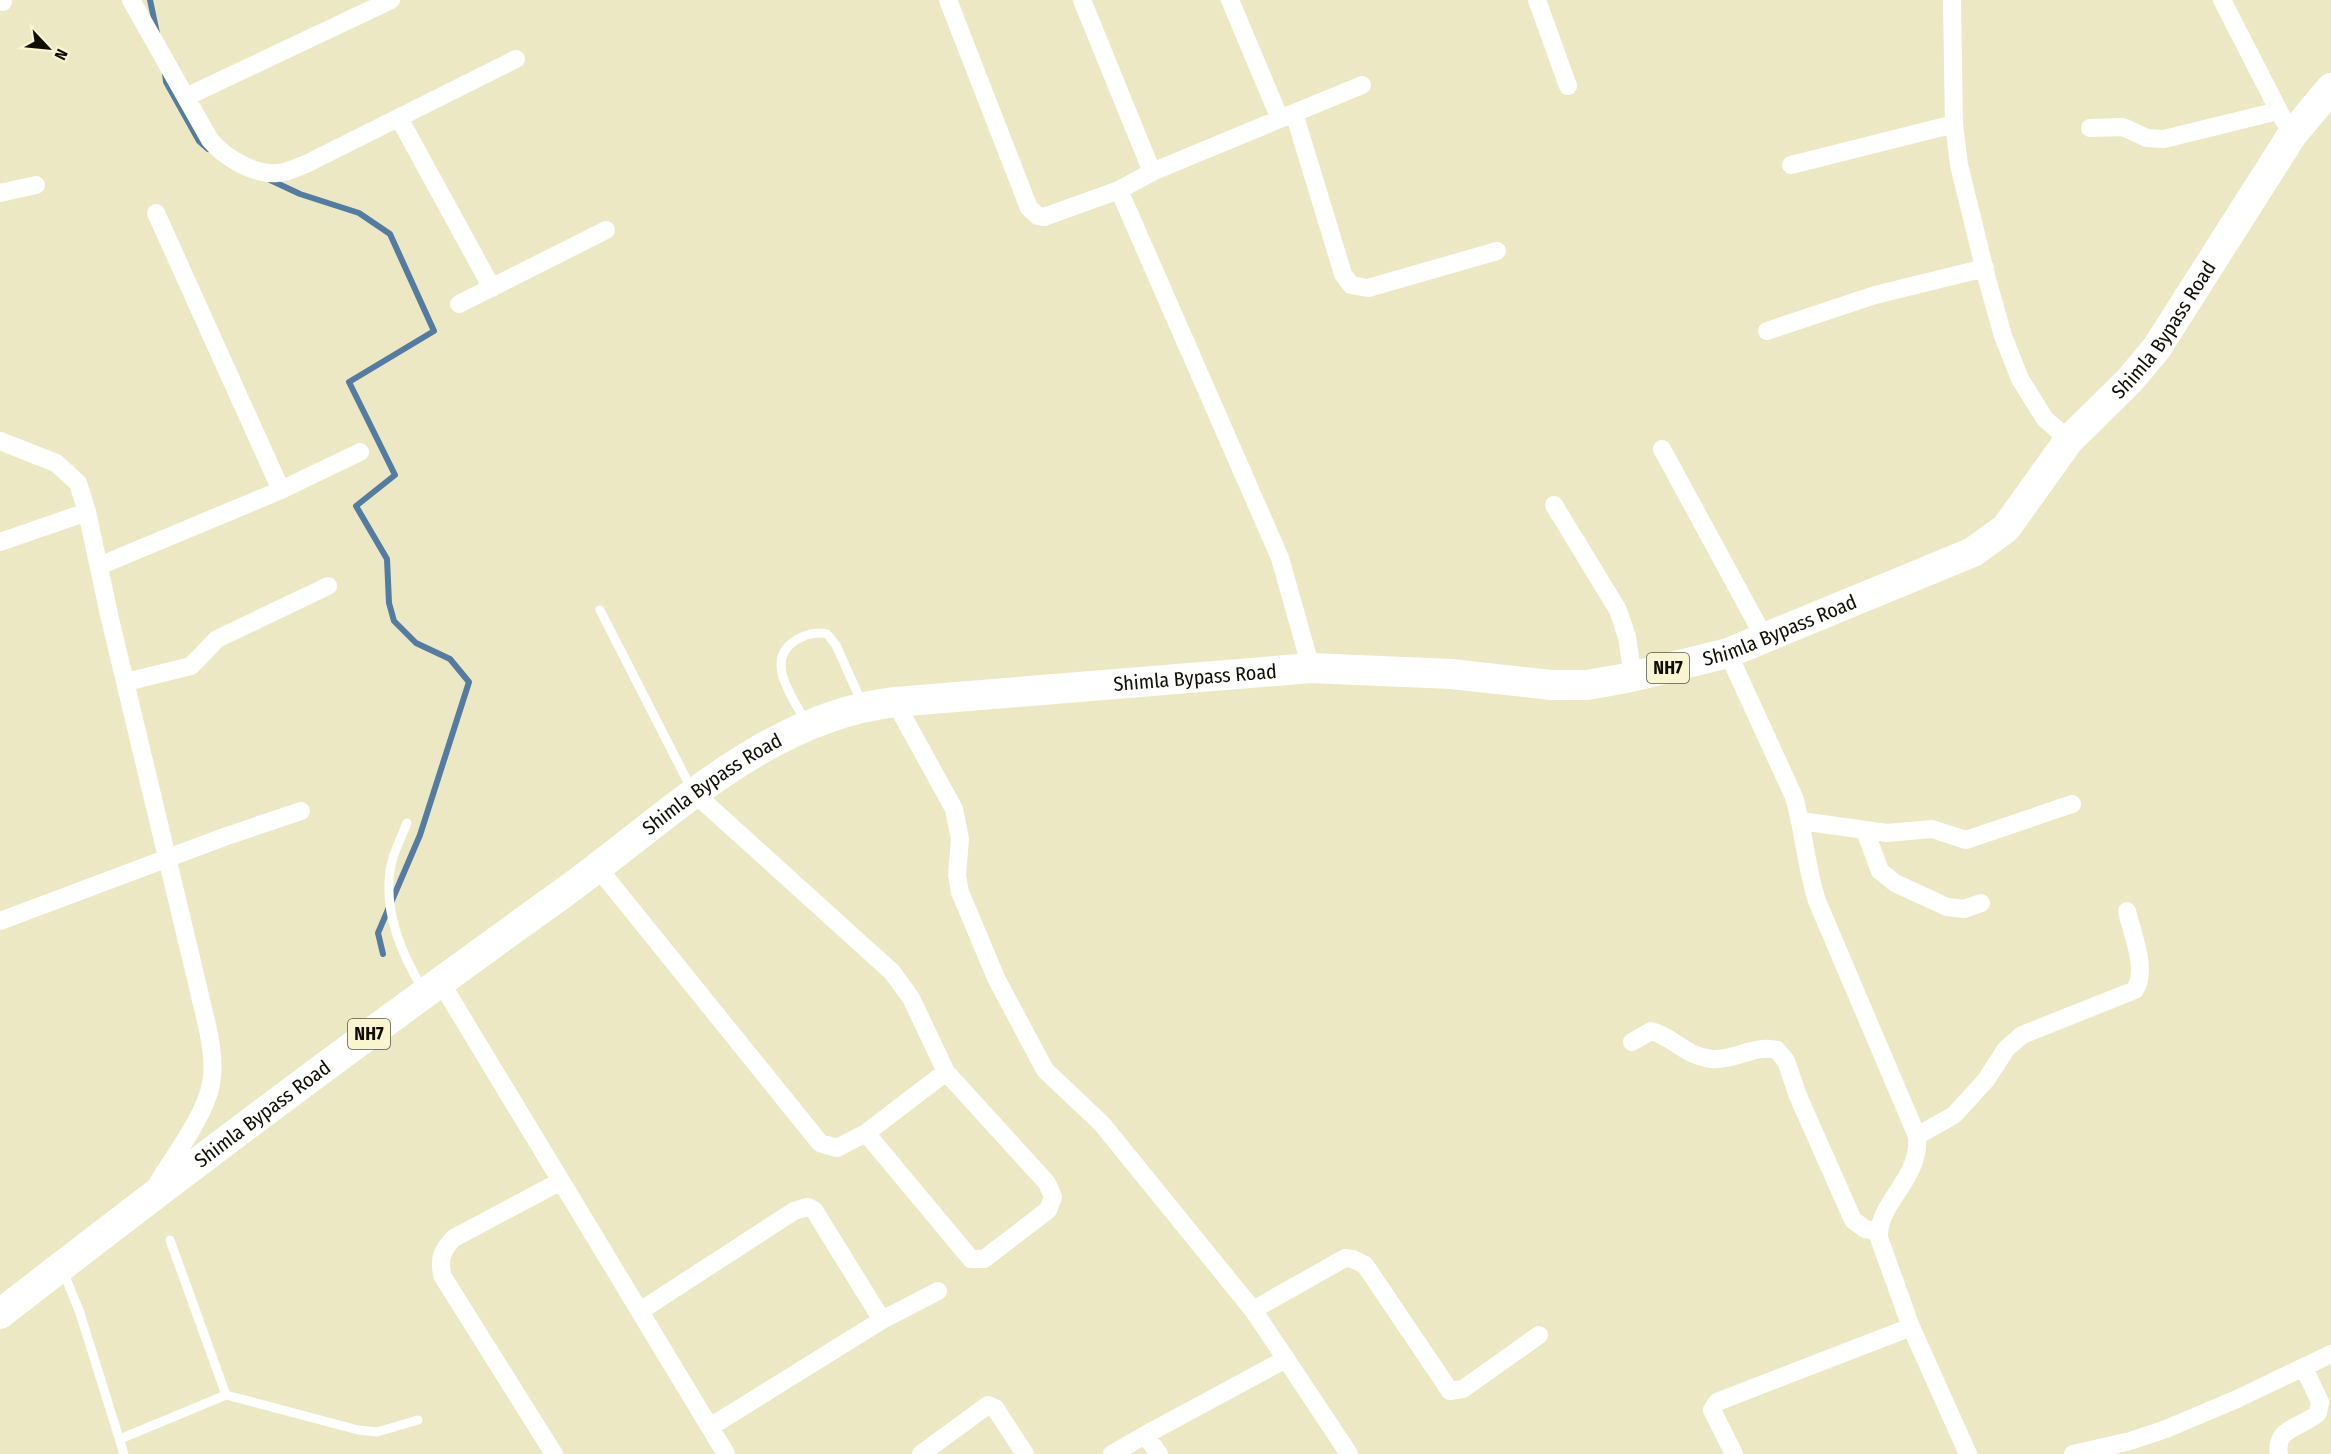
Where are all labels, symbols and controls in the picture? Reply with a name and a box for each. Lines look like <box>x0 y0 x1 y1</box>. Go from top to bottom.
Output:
north arrow <box>18 18 78 78</box>
text: N <box>50 46 72 63</box>
street label: Shimla Bypass Road <box>2106 256 2221 403</box>
street label: Shimla Bypass Road <box>1700 589 1860 671</box>
road number: NH7 <box>1647 653 1689 683</box>
street label: Shimla Bypass Road <box>1112 659 1278 696</box>
street label: Shimla Bypass Road <box>637 728 786 840</box>
road number: NH7 <box>348 1019 390 1049</box>
street label: Shimla Bypass Road <box>190 1055 335 1172</box>

